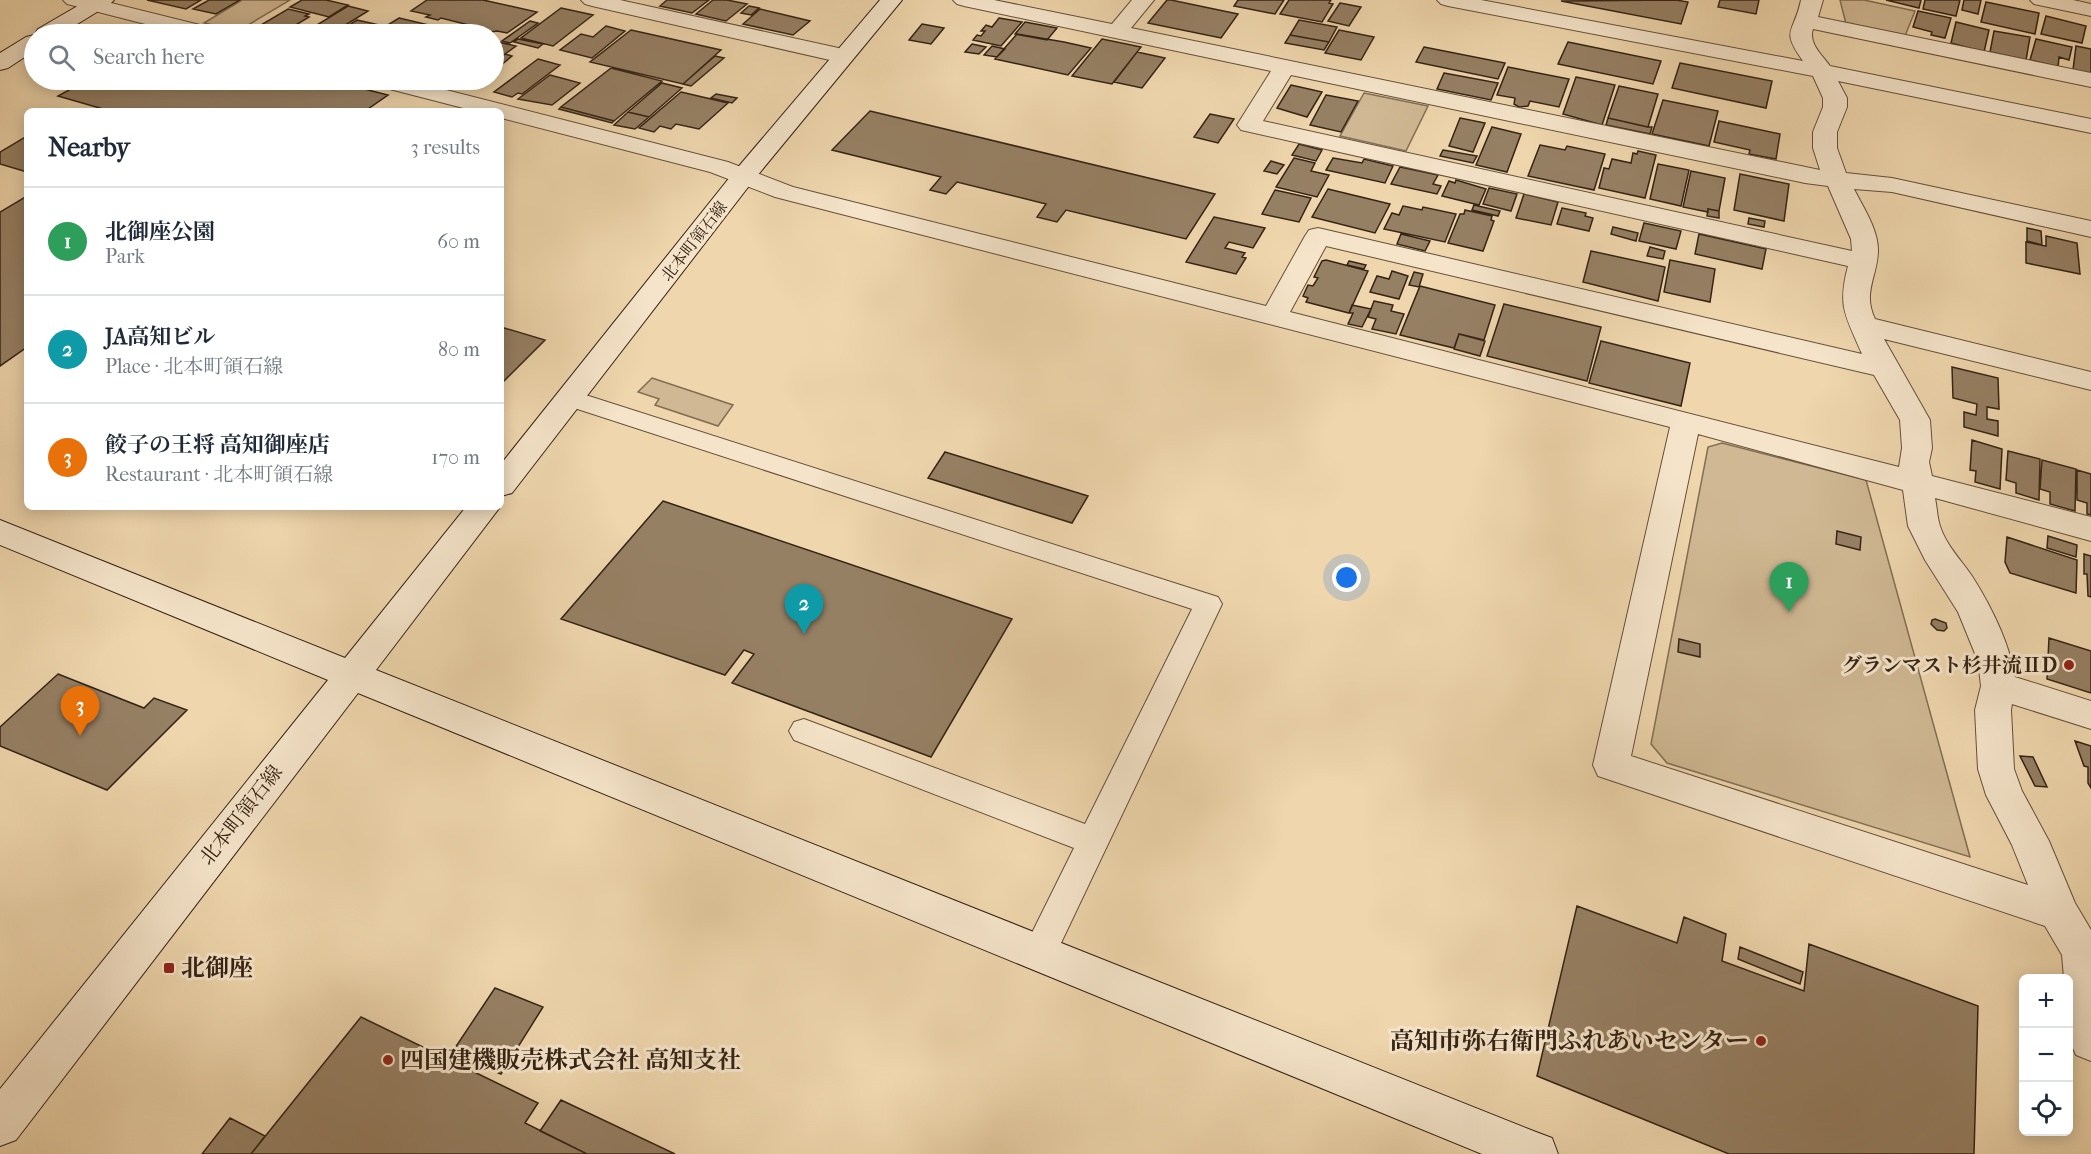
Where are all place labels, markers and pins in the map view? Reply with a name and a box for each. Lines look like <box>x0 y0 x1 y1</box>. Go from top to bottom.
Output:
pin: 1 <box>1770 562 1808 612</box>
pin: 2 <box>784 584 824 634</box>
place label: グランマスト杉井流ⅡD <box>1842 654 2057 677</box>
marker: グランマスト杉井流ⅡD <box>2062 658 2076 672</box>
pin: 3 <box>60 686 100 736</box>
place label: 北御座 <box>181 954 253 982</box>
marker: 北御座 <box>162 961 176 975</box>
place label: 高知市弥右衛門ふれあいセンター <box>1390 1027 1749 1055</box>
marker: 高知市弥右衛門ふれあいセンター <box>1754 1034 1768 1048</box>
place label: 四国建機販売株式会社 高知支社 <box>400 1046 741 1074</box>
marker: 四国建機販売株式会社 高知支社 <box>381 1053 395 1067</box>

